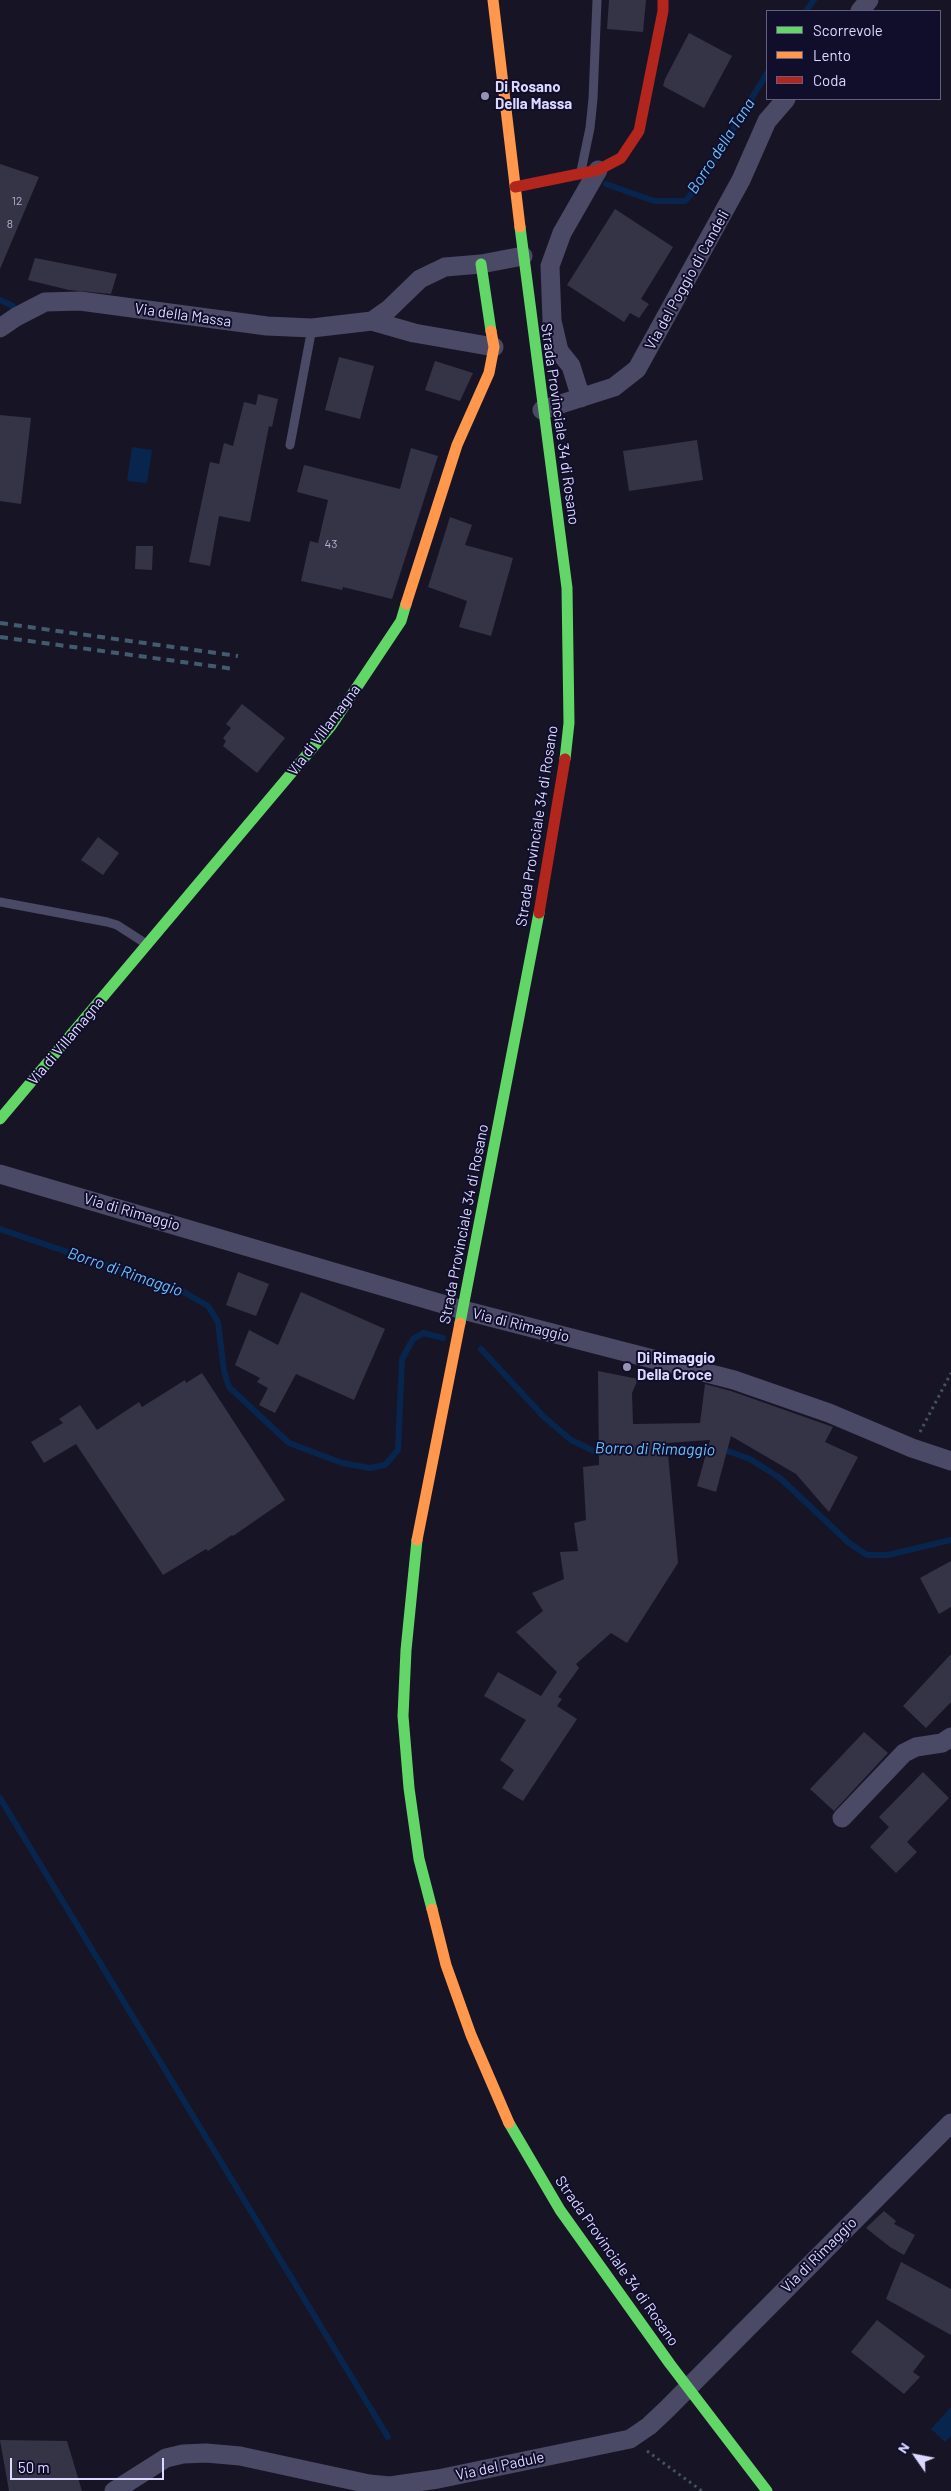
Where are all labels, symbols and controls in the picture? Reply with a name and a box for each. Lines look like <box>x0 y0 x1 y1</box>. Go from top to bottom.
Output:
legend <box>766 10 941 100</box>
text: Scorrevole <box>813 21 883 39</box>
text: Lento <box>813 46 851 64</box>
text: Coda <box>813 71 846 89</box>
place label: Di Rosano Della Massa <box>495 78 572 113</box>
marker: Di Rosano Della Massa <box>479 90 491 102</box>
water label: Borro della Tana <box>683 95 759 197</box>
house number: 12 <box>12 194 22 208</box>
street label: Via del Poggio di Candeli <box>641 207 733 353</box>
house number: 8 <box>7 217 13 231</box>
street label: Via della Massa <box>134 299 232 331</box>
street label: Strada Provinciale 34 di Rosano <box>537 322 583 526</box>
house number: 43 <box>325 537 337 551</box>
street label: Via di Villamagna <box>284 681 364 779</box>
street label: Strada Provinciale 34 di Rosano <box>512 724 562 928</box>
street label: Via di Villamagna <box>24 993 108 1089</box>
street label: Strada Provinciale 34 di Rosano <box>436 1122 492 1326</box>
street label: Via di Rimaggio <box>82 1190 182 1234</box>
water label: Borro di Rimaggio <box>65 1243 185 1301</box>
street label: Via di Rimaggio <box>471 1304 571 1346</box>
place label: Di Rimaggio Della Croce <box>637 1349 715 1384</box>
marker: Di Rimaggio Della Croce <box>621 1361 633 1373</box>
water label: Borro di Rimaggio <box>595 1438 715 1460</box>
street label: Strada Provinciale 34 di Rosano <box>551 2173 683 2349</box>
street label: Via di Rimaggio <box>777 2213 861 2297</box>
north arrow <box>891 2431 941 2481</box>
text: N <box>893 2439 913 2456</box>
scale bar <box>12 2448 166 2480</box>
street label: Via del Padule <box>454 2448 546 2484</box>
text: 50 m <box>18 2458 50 2476</box>

